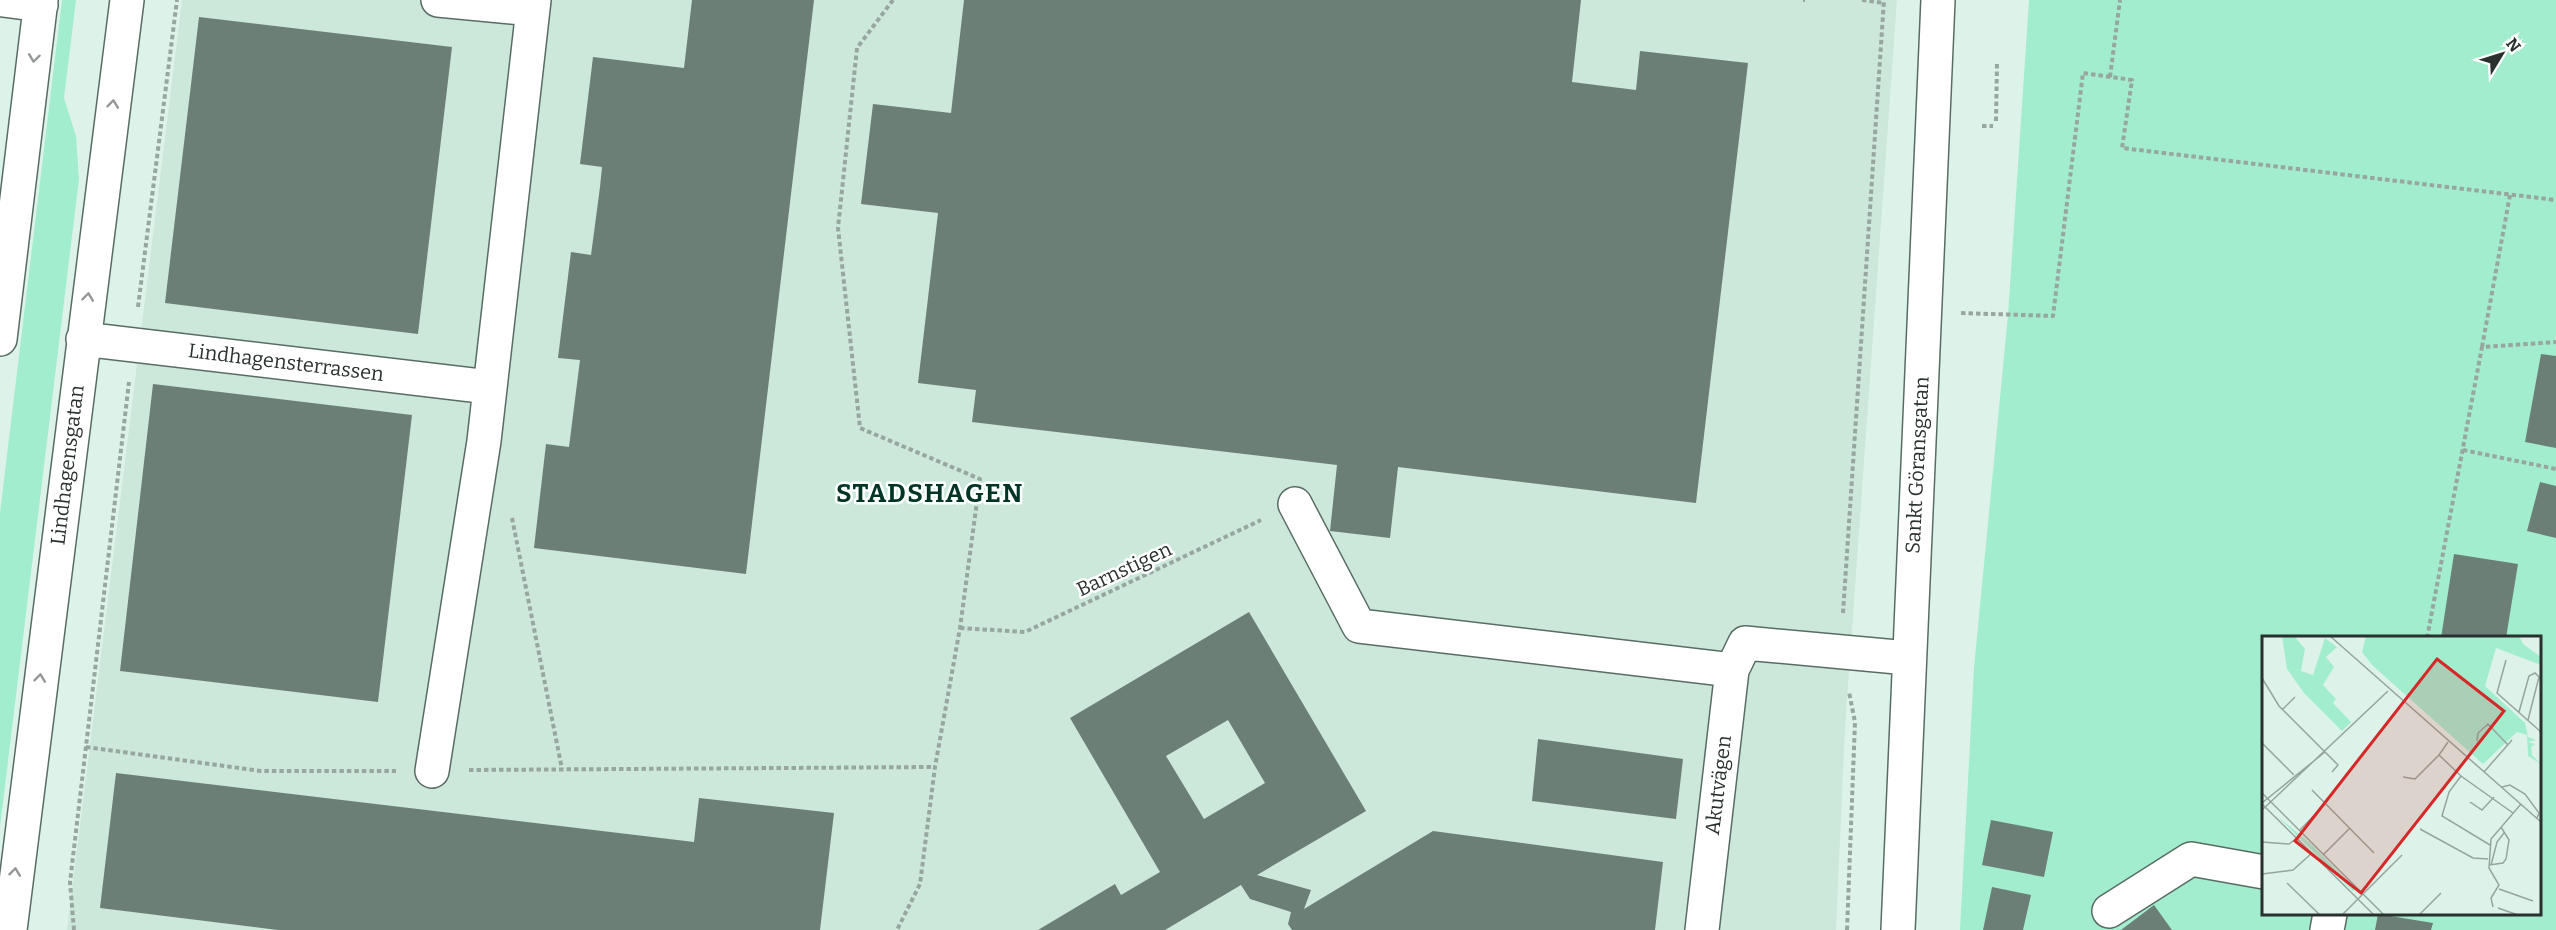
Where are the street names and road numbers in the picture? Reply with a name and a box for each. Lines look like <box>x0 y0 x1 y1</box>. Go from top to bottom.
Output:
street label: Lindhagensterrassen <box>187 338 386 386</box>
street label: Sankt Göransgatan <box>1900 375 1934 554</box>
street label: Lindhagensgatan <box>45 383 89 546</box>
street label: Barnstigen <box>1073 536 1176 601</box>
street label: Akutvägen <box>1700 734 1736 836</box>

